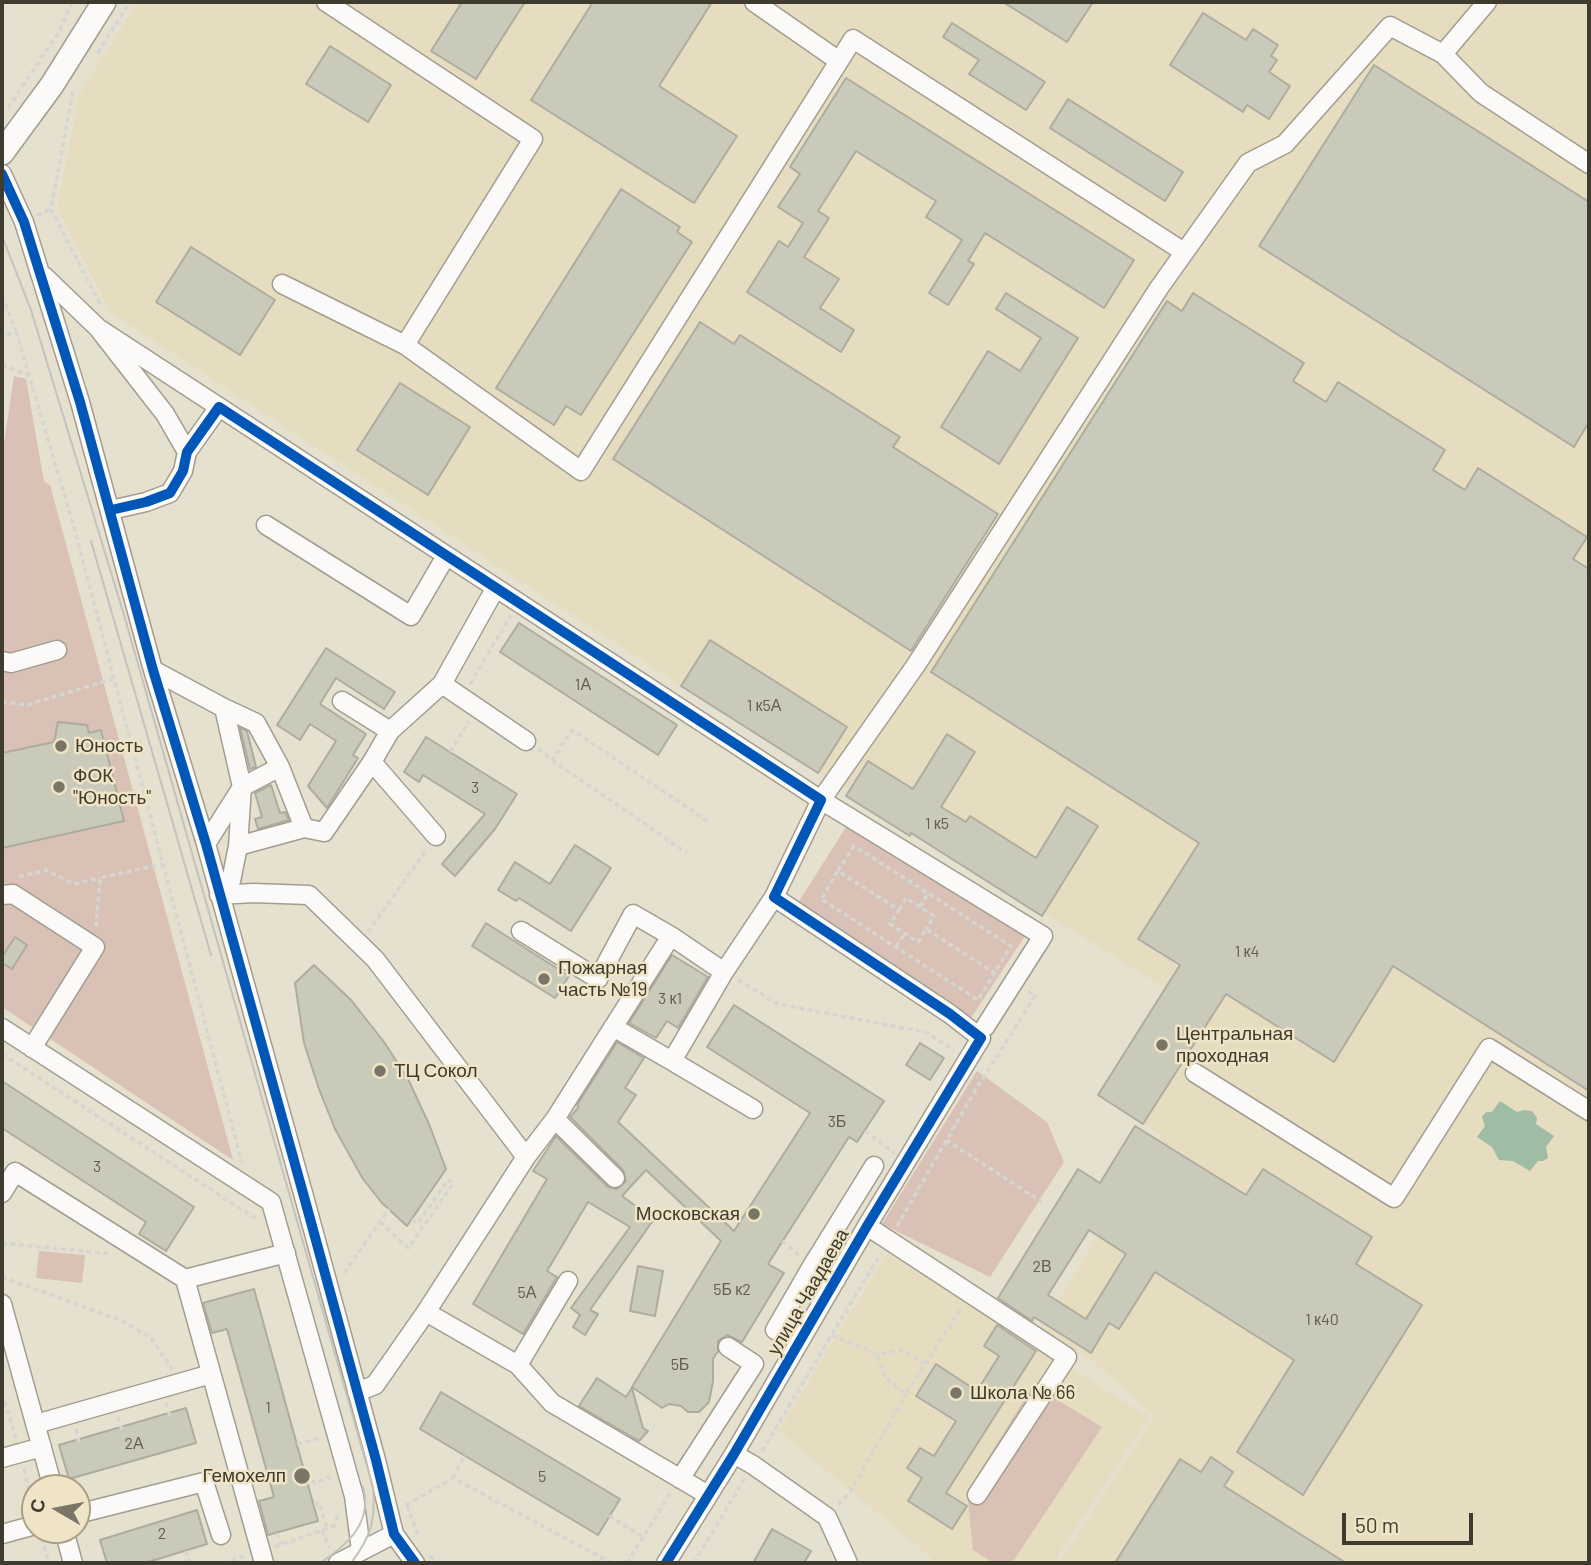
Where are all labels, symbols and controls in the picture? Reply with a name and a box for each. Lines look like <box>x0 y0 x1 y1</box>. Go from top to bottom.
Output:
house number: 1А <box>575 675 591 695</box>
house number: 1 к5А <box>747 696 781 716</box>
place label: Юность <box>75 735 143 757</box>
marker: Юность <box>53 738 69 754</box>
place label: ФОК "Юность" <box>73 765 151 809</box>
house number: 3 <box>471 778 479 798</box>
marker: ФОК "Юность" <box>51 779 67 795</box>
house number: 1 к5 <box>925 814 949 834</box>
house number: 1 к4 <box>1235 942 1259 962</box>
place label: Пожарная часть №19 <box>558 957 647 1001</box>
marker: Пожарная часть №19 <box>536 971 552 987</box>
house number: 3 к1 <box>658 989 682 1009</box>
place label: Центральная проходная <box>1176 1023 1293 1067</box>
marker: Центральная проходная <box>1154 1037 1170 1053</box>
place label: ТЦ Сокол <box>394 1060 478 1082</box>
marker: ТЦ Сокол <box>372 1063 388 1079</box>
house number: 3Б <box>828 1112 846 1132</box>
house number: 3 <box>93 1157 101 1177</box>
place label: Московская <box>636 1203 740 1225</box>
marker: Московская <box>746 1206 762 1222</box>
street label: улица Чаадаева <box>763 1225 853 1359</box>
house number: 2В <box>1032 1257 1052 1277</box>
house number: 5Б к2 <box>713 1280 751 1300</box>
house number: 5А <box>518 1283 536 1303</box>
house number: 1 к40 <box>1305 1310 1339 1330</box>
house number: 5Б <box>671 1355 689 1375</box>
place label: Школа № 66 <box>970 1382 1075 1404</box>
marker: Школа № 66 <box>948 1385 964 1401</box>
house number: 1 <box>265 1398 271 1418</box>
house number: 2А <box>124 1434 144 1454</box>
place label: Гемохелп <box>202 1465 286 1487</box>
marker: Гемохелп <box>292 1466 312 1486</box>
house number: 5 <box>538 1467 546 1487</box>
north arrow <box>21 1474 91 1544</box>
text: С <box>24 1497 49 1514</box>
scale bar <box>1346 1498 1477 1542</box>
text: 50 m <box>1355 1512 1399 1537</box>
house number: 2 <box>158 1524 166 1544</box>

